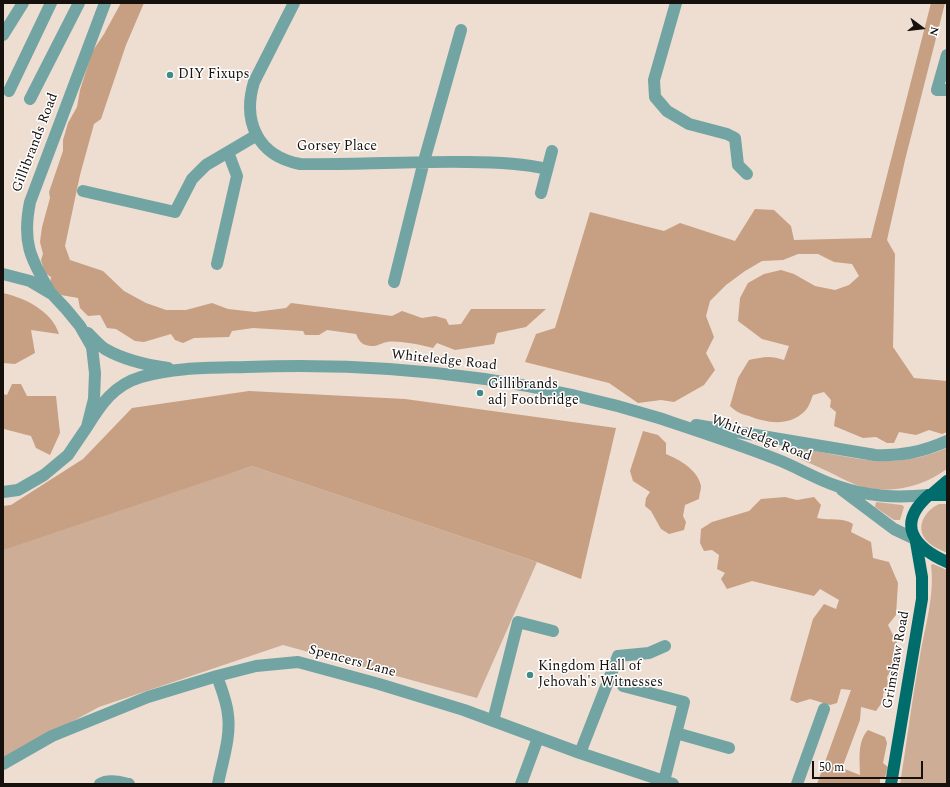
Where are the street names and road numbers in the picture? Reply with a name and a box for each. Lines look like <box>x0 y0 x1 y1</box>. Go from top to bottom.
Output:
street label: Gillibrands Road <box>9 91 63 195</box>
street label: Gorsey Place <box>297 139 377 155</box>
street label: Whiteledge Road <box>390 347 498 375</box>
street label: Whiteledge Road <box>709 412 813 466</box>
street label: Grimshaw Road <box>880 610 914 710</box>
street label: Spencers Lane <box>307 642 397 682</box>

